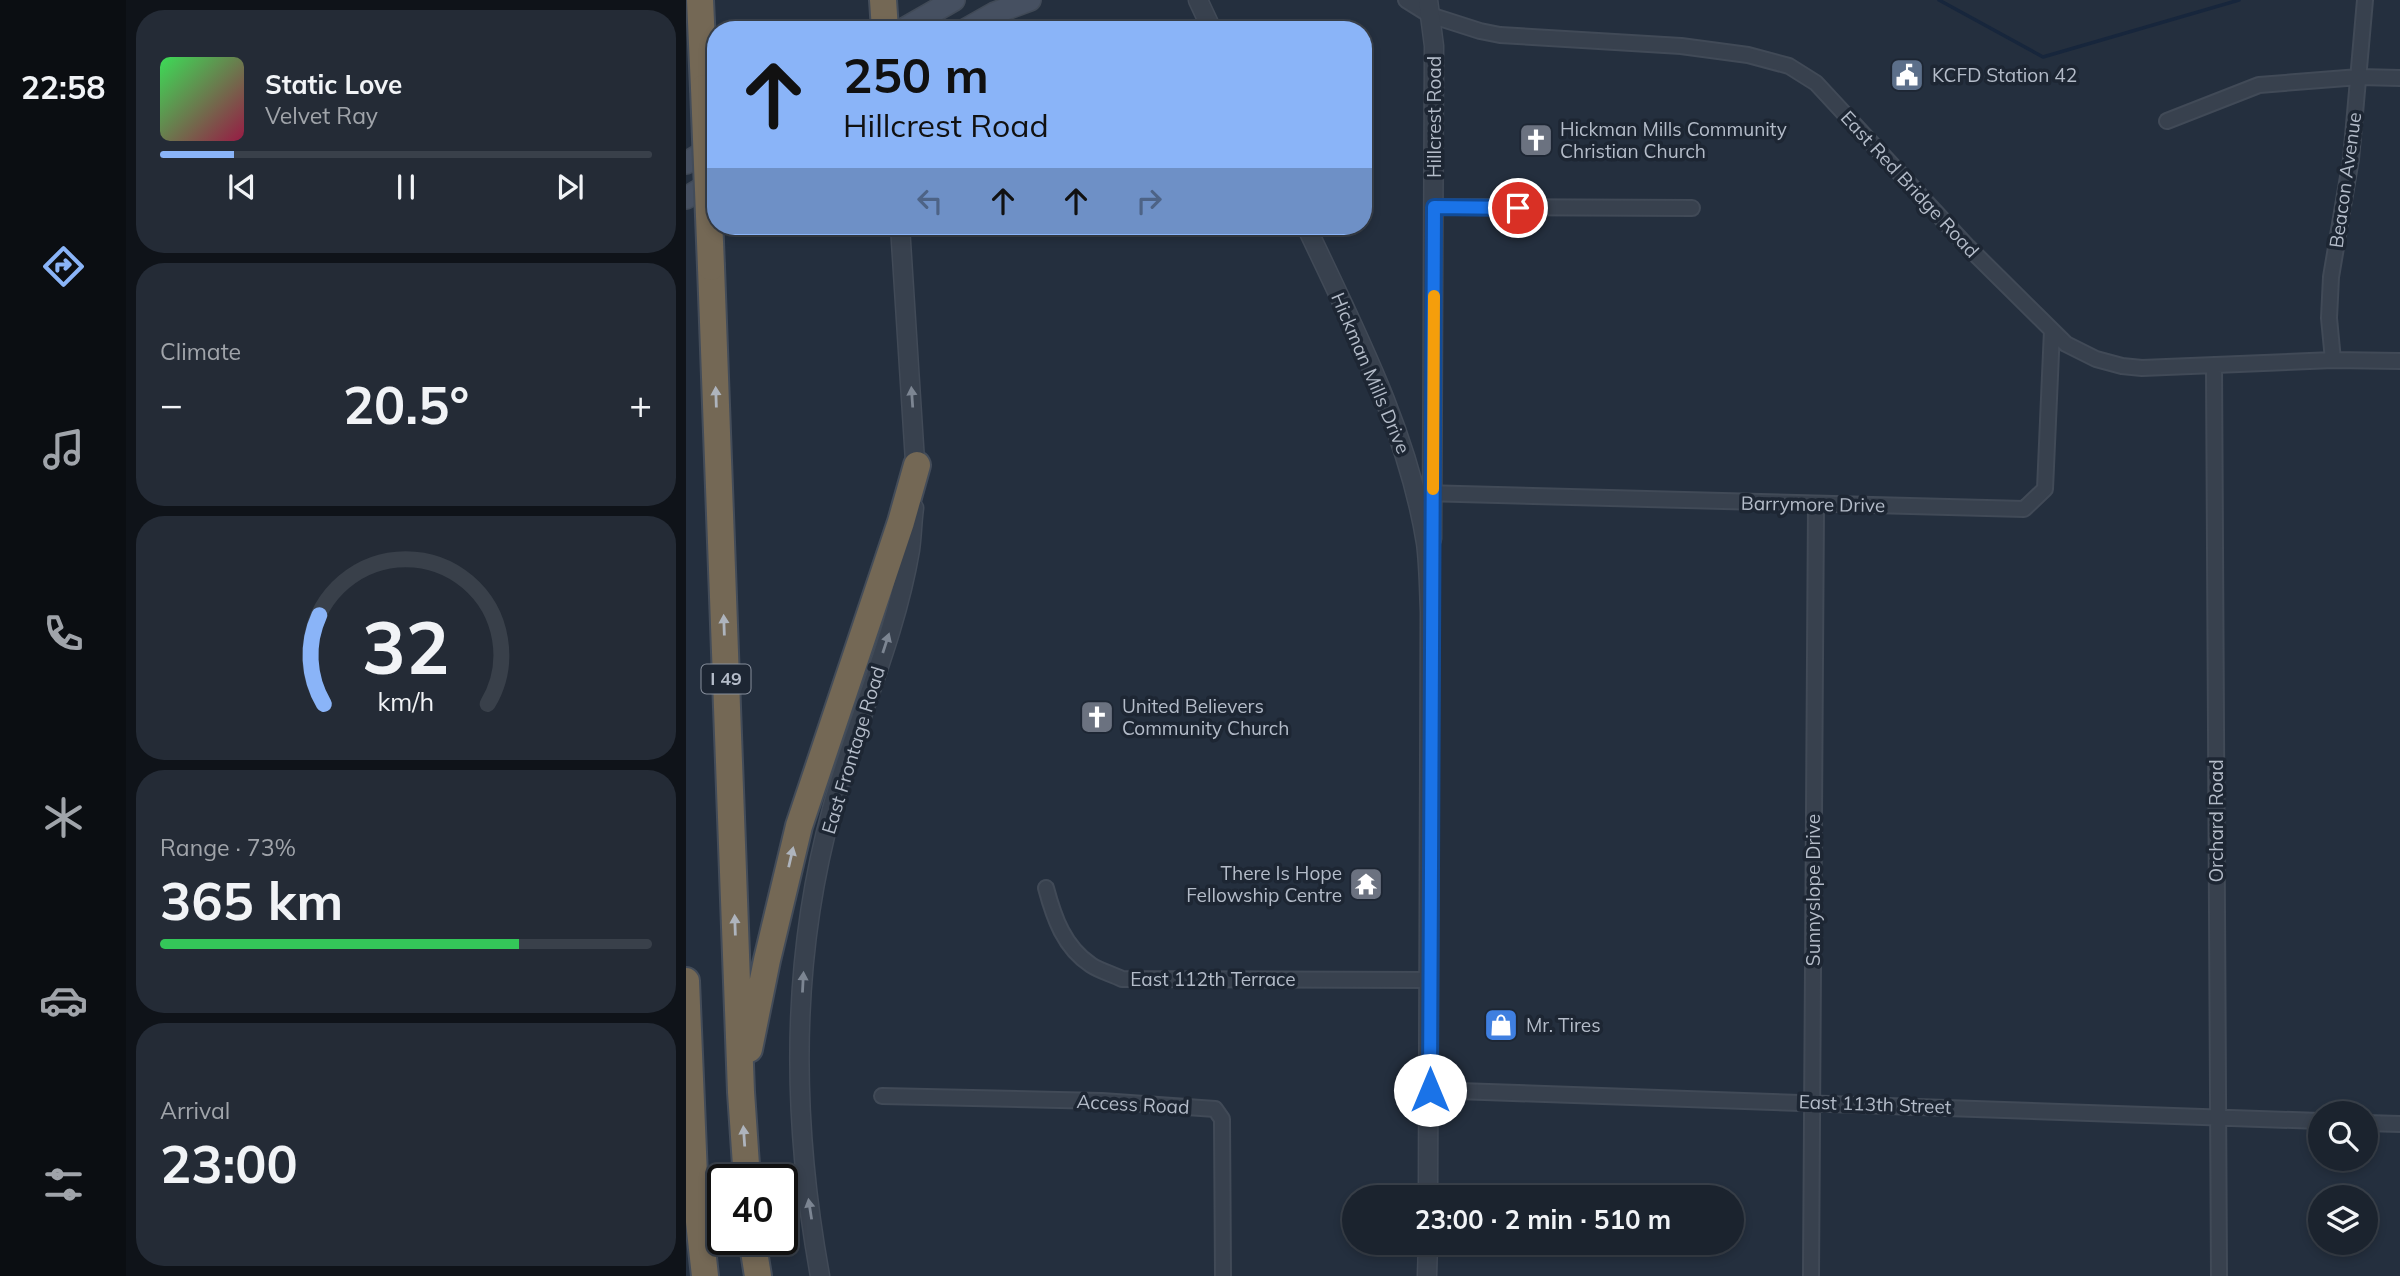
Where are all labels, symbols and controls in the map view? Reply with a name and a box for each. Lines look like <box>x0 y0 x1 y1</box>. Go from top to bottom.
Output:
text: 250 m <box>843 44 989 105</box>
icon: ahead <box>728 49 819 140</box>
street label: Hillcrest Road <box>1422 56 1446 178</box>
public building icon: KCFD Station 42 <box>1888 56 1926 94</box>
place label: KCFD Station 42 <box>1932 63 2077 87</box>
text: 22:58 <box>21 67 105 107</box>
text: Static Love <box>265 68 402 101</box>
text: Velvet Ray <box>265 101 378 130</box>
text: Hillcrest Road <box>843 105 1049 145</box>
street label: East Red Bridge Road <box>1836 106 1984 262</box>
street label: Beacon Avenue <box>2324 110 2366 250</box>
place label: Hickman Mills Community Christian Church <box>1560 117 1787 163</box>
church icon: Hickman Mills Community Christian Church <box>1517 121 1555 159</box>
icon: previous <box>223 168 261 206</box>
icon: pause <box>387 168 425 206</box>
icon: next <box>551 168 589 206</box>
pin <box>1488 178 1548 238</box>
icon: left <box>911 182 949 220</box>
icon: ahead <box>984 182 1022 220</box>
icon: ahead <box>1057 182 1095 220</box>
icon: right <box>1130 182 1168 220</box>
icon: arrive <box>1499 189 1537 227</box>
icon: directions <box>39 242 88 291</box>
street label: Hickman Mills Drive <box>1326 289 1416 457</box>
text: Climate <box>160 337 241 366</box>
text: 20.5° <box>343 372 469 437</box>
text: − <box>160 380 183 428</box>
text: + <box>629 380 652 428</box>
one-way arrow <box>710 386 721 408</box>
one-way arrow <box>906 386 917 408</box>
icon: music <box>39 425 88 474</box>
street label: Barrymore Drive <box>1741 491 1885 517</box>
text: 32 <box>362 601 450 692</box>
icon: phone <box>39 609 88 658</box>
one-way arrow <box>718 613 729 635</box>
one-way arrow <box>881 632 892 653</box>
street label: East Frontage Road <box>816 663 890 837</box>
road number: I 49 <box>702 664 750 694</box>
text: km/h <box>378 686 434 717</box>
place label: United Believers Community Church <box>1122 694 1289 740</box>
church icon: United Believers Community Church <box>1078 698 1116 736</box>
street label: Orchard Road <box>2204 759 2228 883</box>
icon: climate <box>39 793 88 842</box>
street label: Sunnyslope Drive <box>1801 814 1825 966</box>
text: Range · 73% <box>160 833 296 862</box>
one-way arrow <box>786 846 797 868</box>
place label: There Is Hope Fellowship Centre <box>1186 861 1342 907</box>
temple icon: There Is Hope Fellowship Centre <box>1347 865 1385 903</box>
text: 365 km <box>160 868 343 933</box>
one-way arrow <box>729 914 740 936</box>
street label: East 112th Terrace <box>1130 967 1296 991</box>
one-way arrow <box>798 970 809 992</box>
icon: car <box>39 976 88 1025</box>
shop icon: Mr. Tires <box>1482 1006 1520 1044</box>
place label: Mr. Tires <box>1526 1013 1601 1037</box>
position arrow <box>1393 1053 1467 1127</box>
street label: Access Road <box>1076 1089 1190 1119</box>
street label: East 113th Street <box>1798 1089 1952 1119</box>
text: Arrival <box>160 1096 230 1125</box>
map controls <box>2308 1101 2378 1255</box>
button: search <box>2308 1101 2378 1171</box>
one-way arrow <box>738 1124 749 1146</box>
text: 23:00 <box>160 1131 298 1196</box>
icon: filters <box>39 1160 88 1209</box>
speed limit sign: 40 <box>707 1164 798 1255</box>
button: layers <box>2308 1185 2378 1255</box>
one-way arrow <box>804 1197 815 1219</box>
text: 23:00 · 2 min · 510 m <box>1415 1203 1671 1236</box>

